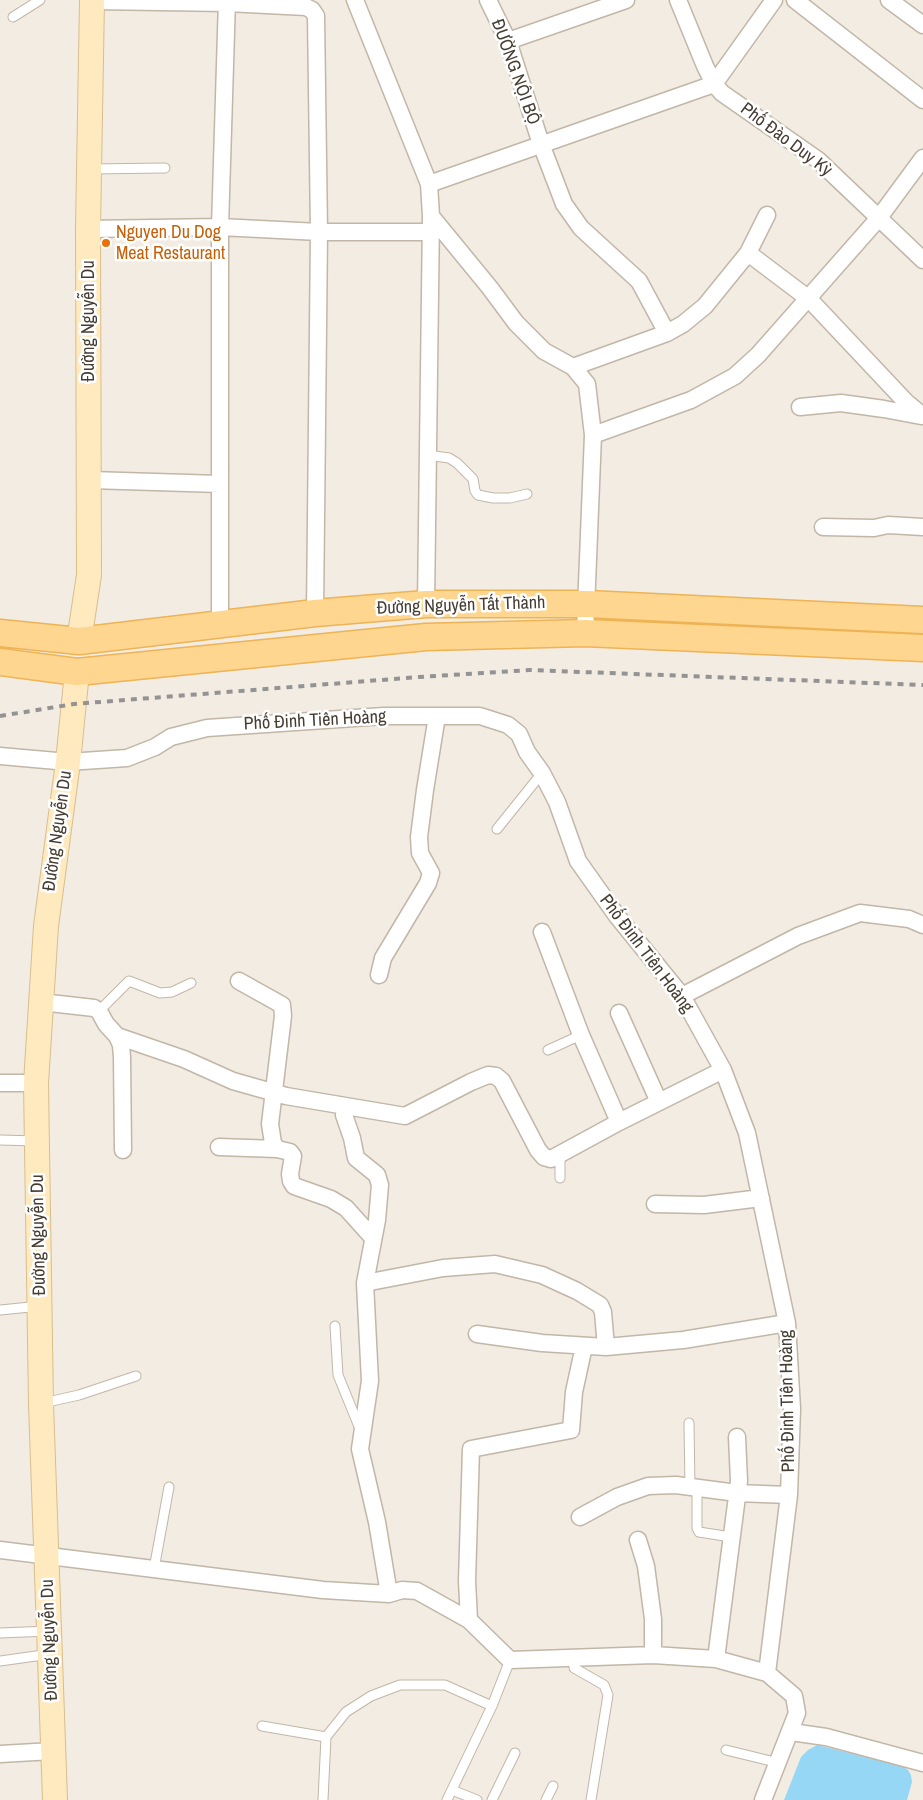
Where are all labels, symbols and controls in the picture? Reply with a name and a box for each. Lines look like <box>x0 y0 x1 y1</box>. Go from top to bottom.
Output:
street label: ĐƯỜNG NỘI BỘ <box>486 16 544 128</box>
street label: Phố Đào Duy Kỳ <box>736 99 836 181</box>
place label: Nguyen Du Dog Meat Restaurant <box>116 222 225 264</box>
marker: Nguyen Du Dog Meat Restaurant <box>100 237 112 249</box>
street label: Đường Nguyễn Du <box>78 260 100 382</box>
street label: Đường Nguyễn Tất Thành <box>376 592 546 620</box>
street label: Phố Đinh Tiên Hoàng <box>243 706 387 736</box>
street label: Đường Nguyễn Du <box>39 769 77 893</box>
street label: Phố Đinh Tiên Hoàng <box>595 891 697 1017</box>
street label: Đường Nguyễn Du <box>27 1174 51 1296</box>
street label: Phố Đinh Tiên Hoàng <box>776 1330 800 1472</box>
street label: Đường Nguyễn Du <box>37 1579 63 1701</box>

